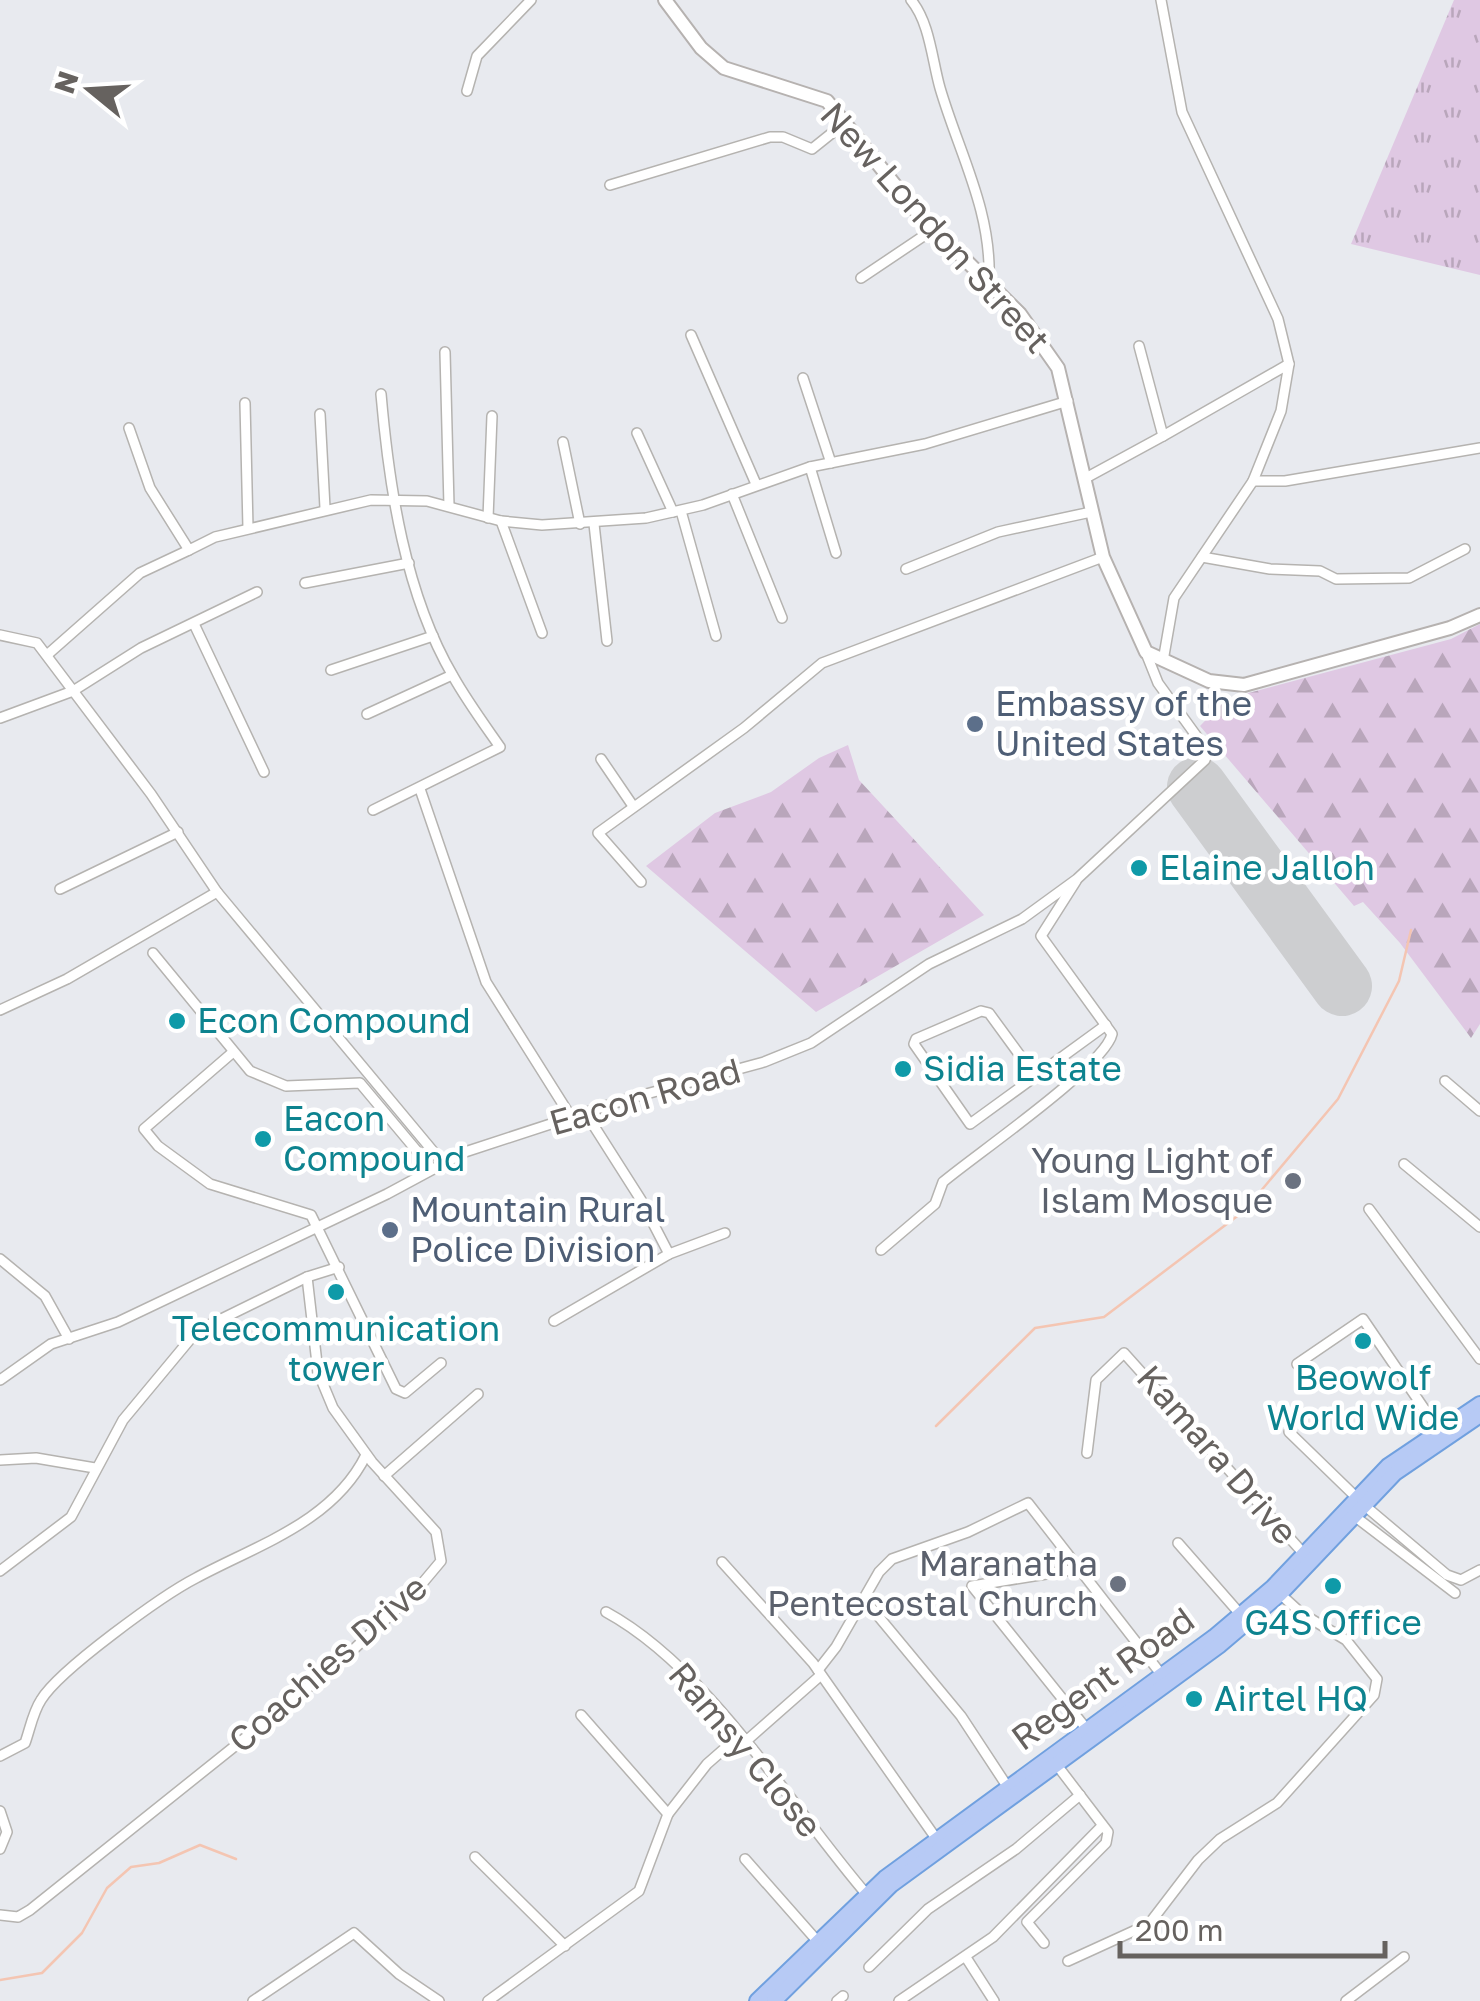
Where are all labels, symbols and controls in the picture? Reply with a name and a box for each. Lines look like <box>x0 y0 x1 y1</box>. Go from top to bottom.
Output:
north arrow <box>40 40 140 140</box>
text: N <box>47 67 85 97</box>
street label: New London Street <box>812 94 1059 361</box>
place label: Embassy of the United States <box>995 682 1252 764</box>
marker: Embassy of the United States <box>964 713 986 735</box>
place label: Elaine Jalloh <box>1159 846 1375 888</box>
marker: Elaine Jalloh <box>1128 857 1150 879</box>
place label: Econ Compound <box>197 999 471 1041</box>
marker: Econ Compound <box>166 1010 188 1032</box>
place label: Sidia Estate <box>923 1047 1122 1089</box>
street label: Eacon Road <box>544 1049 745 1143</box>
marker: Sidia Estate <box>892 1058 914 1080</box>
place label: Eacon Compound <box>283 1097 466 1179</box>
marker: Eacon Compound <box>252 1128 274 1150</box>
place label: Young Light of Islam Mosque <box>1031 1139 1273 1221</box>
marker: Young Light of Islam Mosque <box>1282 1170 1304 1192</box>
place label: Mountain Rural Police Division <box>410 1188 665 1270</box>
marker: Mountain Rural Police Division <box>379 1219 401 1241</box>
marker: Telecommunication tower <box>325 1281 347 1303</box>
place label: Telecommunication tower <box>172 1307 500 1389</box>
marker: Beowolf World Wide <box>1352 1330 1374 1352</box>
street label: Kamara Drive <box>1129 1356 1307 1552</box>
place label: Beowolf World Wide <box>1267 1356 1459 1438</box>
place label: Maranatha Pentecostal Church <box>767 1542 1098 1624</box>
street label: Coachies Drive <box>220 1566 435 1761</box>
marker: Maranatha Pentecostal Church <box>1107 1573 1129 1595</box>
marker: G4S Office <box>1322 1575 1344 1597</box>
street label: Regent Road <box>1003 1598 1202 1758</box>
place label: G4S Office <box>1244 1601 1422 1643</box>
street label: Ramsy Close <box>660 1653 831 1845</box>
place label: Airtel HQ <box>1214 1677 1368 1719</box>
marker: Airtel HQ <box>1183 1688 1205 1710</box>
scale bar <box>1120 1896 1385 1958</box>
text: 200 m <box>1135 1912 1224 1948</box>

